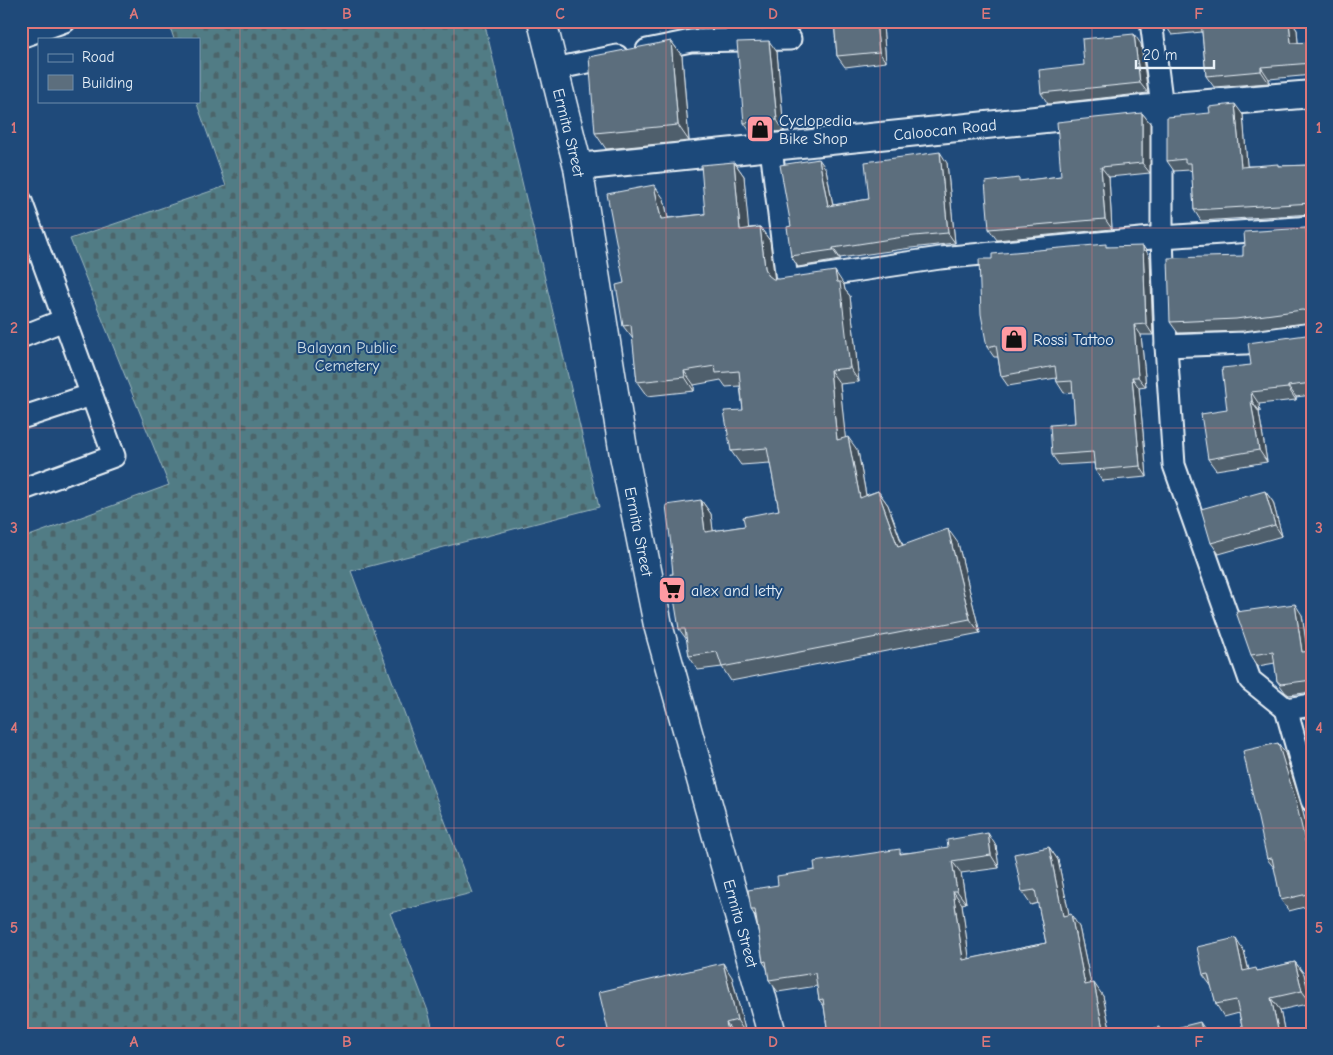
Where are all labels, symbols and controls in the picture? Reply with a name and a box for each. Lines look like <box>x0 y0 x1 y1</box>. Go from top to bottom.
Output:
text: A <box>130 5 139 23</box>
text: B <box>342 5 352 23</box>
text: C <box>555 5 565 23</box>
text: D <box>768 5 778 23</box>
text: E <box>981 5 991 23</box>
text: F <box>1194 5 1204 23</box>
legend <box>38 38 200 102</box>
scale bar <box>1136 38 1213 70</box>
text: 20 m <box>1143 46 1177 64</box>
text: Road <box>82 48 114 66</box>
text: Building <box>82 74 133 92</box>
street label: Ermita Street <box>549 87 588 179</box>
place label: Cyclopedia Bike Shop <box>779 112 852 148</box>
shop icon: Cyclopedia Bike Shop <box>745 114 775 144</box>
street label: Caloocan Road <box>893 116 997 145</box>
text: 1 <box>11 119 17 137</box>
text: 1 <box>1316 119 1322 137</box>
text: 2 <box>10 319 18 337</box>
text: 2 <box>1315 319 1323 337</box>
shop icon: Rossi Tattoo <box>999 324 1029 354</box>
place label: Rossi Tattoo <box>1033 331 1114 349</box>
park label: Balayan Public Cemetery <box>297 339 397 375</box>
street label: Ermita Street <box>621 485 656 578</box>
text: 3 <box>10 519 18 537</box>
text: 3 <box>1315 519 1323 537</box>
supermarket icon: alex and letty <box>657 575 687 605</box>
place label: alex and letty <box>691 582 783 600</box>
text: 4 <box>10 719 18 737</box>
text: 4 <box>1315 719 1323 737</box>
street label: Ermita Street <box>719 877 761 970</box>
text: 5 <box>10 919 18 937</box>
text: 5 <box>1315 919 1323 937</box>
text: A <box>130 1033 139 1051</box>
text: B <box>342 1033 352 1051</box>
text: C <box>555 1033 565 1051</box>
text: D <box>768 1033 778 1051</box>
text: E <box>981 1033 991 1051</box>
text: F <box>1194 1033 1204 1051</box>

